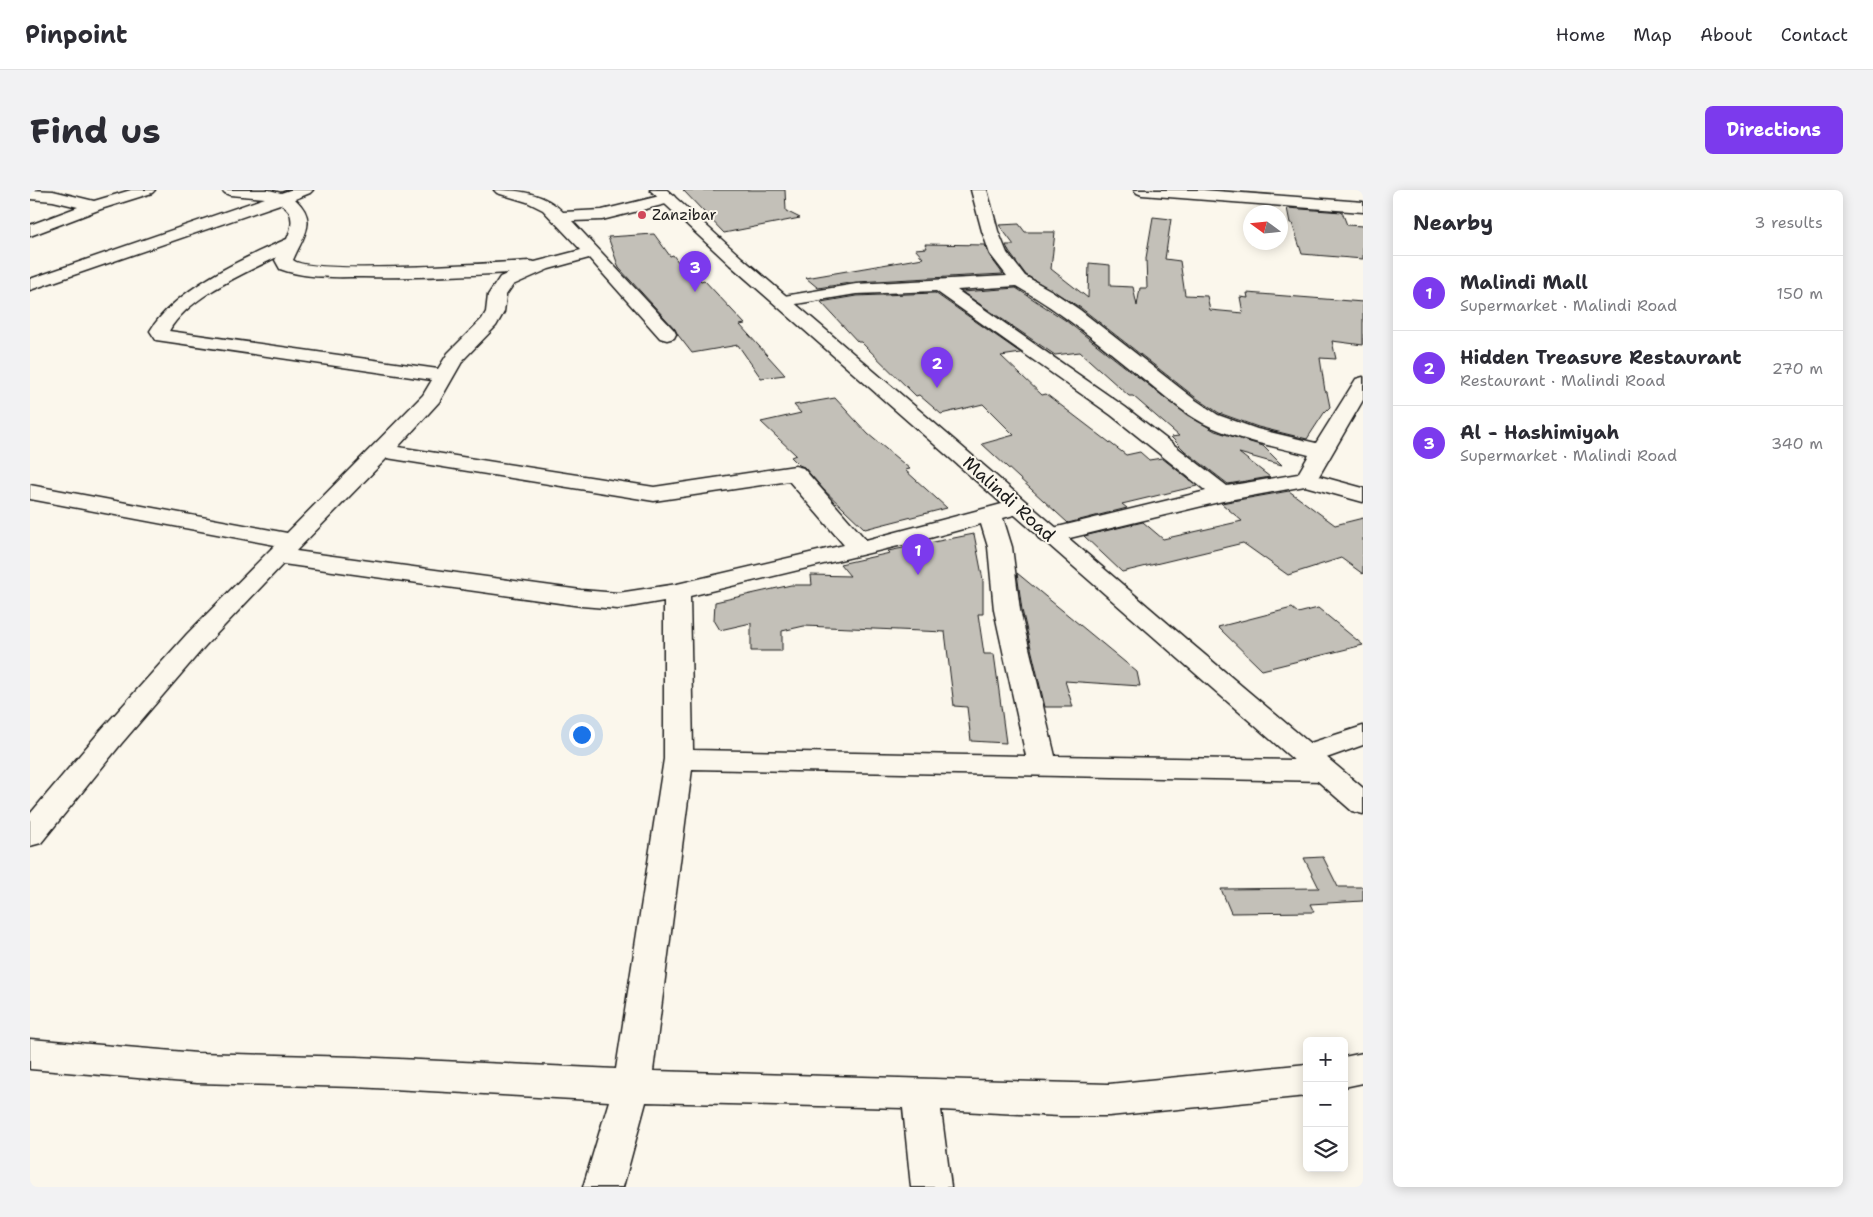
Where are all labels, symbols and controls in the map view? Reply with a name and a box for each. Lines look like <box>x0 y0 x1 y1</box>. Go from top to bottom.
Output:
text: Pinpoint <box>25 19 127 51</box>
text: Home <box>1556 23 1605 47</box>
text: Map <box>1633 23 1672 47</box>
text: About <box>1700 23 1753 47</box>
text: Contact <box>1781 23 1848 47</box>
button: Directions <box>1705 106 1843 154</box>
text: Find us <box>30 107 161 154</box>
place label: Zanzibar <box>652 205 717 225</box>
north arrow <box>1243 205 1288 250</box>
marker: Zanzibar <box>636 209 648 221</box>
text: Nearby <box>1413 209 1493 237</box>
text: 3 results <box>1754 212 1823 233</box>
pin: 3 <box>679 251 711 292</box>
text: Malindi Mall <box>1460 270 1588 295</box>
text: 1 <box>1425 283 1433 304</box>
text: 150 m <box>1776 283 1823 304</box>
text: Supermarket · Malindi Road <box>1460 295 1677 316</box>
text: Hidden Treasure Restaurant <box>1460 345 1741 370</box>
pin: 2 <box>921 347 953 388</box>
text: 2 <box>1423 358 1435 379</box>
text: 270 m <box>1772 358 1823 379</box>
text: Restaurant · Malindi Road <box>1460 370 1665 391</box>
text: Al - Hashimiyah <box>1460 420 1619 445</box>
text: 3 <box>1423 433 1435 454</box>
text: 340 m <box>1771 433 1823 454</box>
text: Supermarket · Malindi Road <box>1460 445 1677 466</box>
street label: Malindi Road <box>957 451 1061 547</box>
pin: 1 <box>902 534 934 575</box>
your location <box>569 722 595 748</box>
map controls <box>1303 1037 1348 1172</box>
button: + <box>1303 1037 1348 1082</box>
button: − <box>1303 1082 1348 1127</box>
button: layers <box>1303 1127 1348 1172</box>

